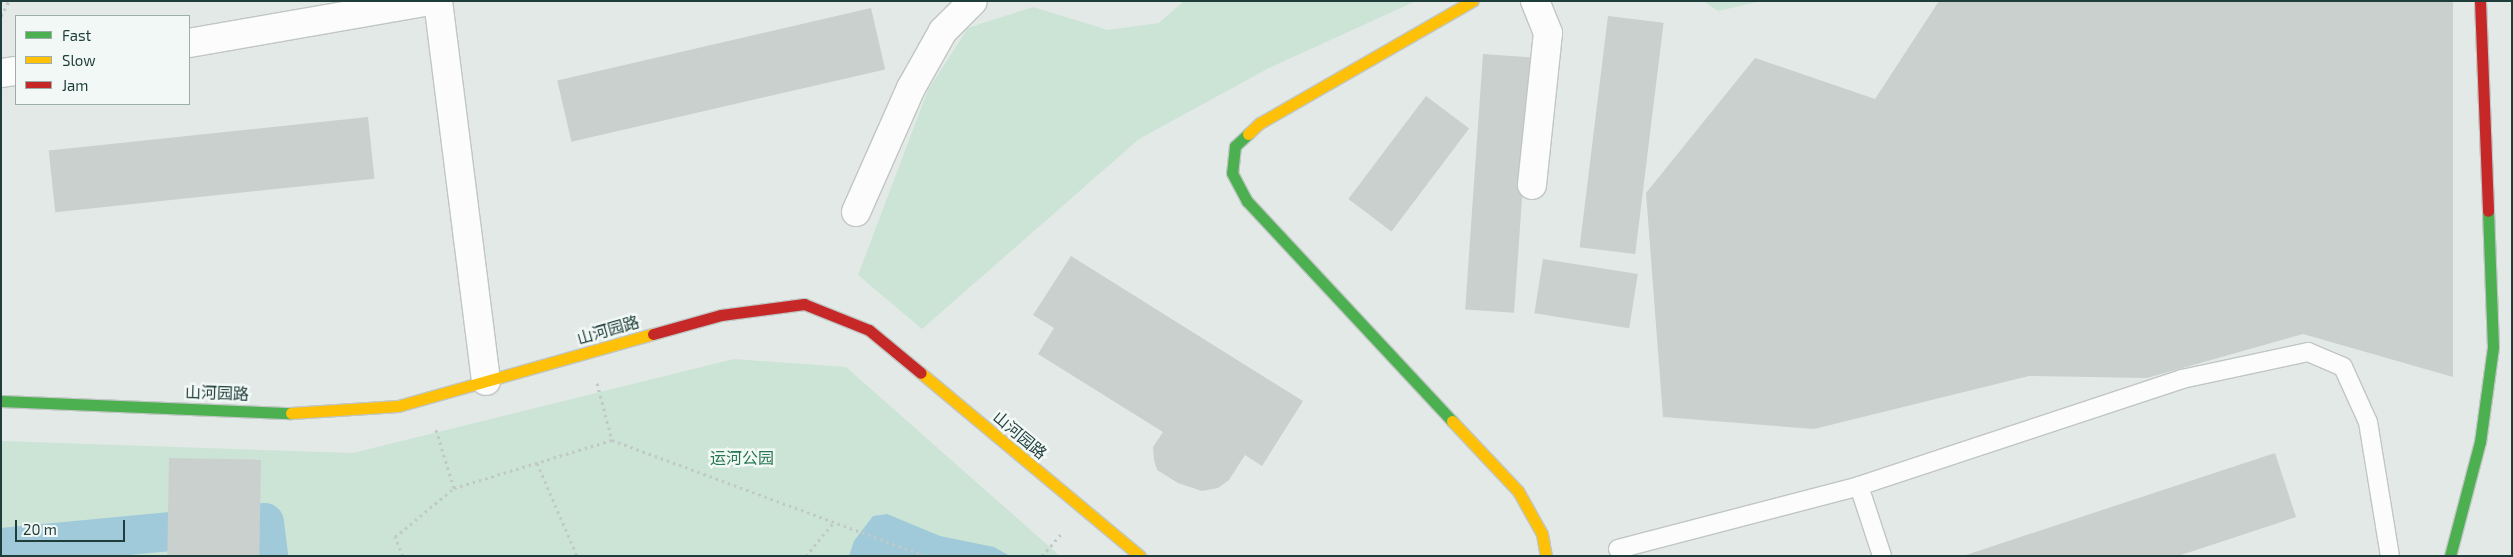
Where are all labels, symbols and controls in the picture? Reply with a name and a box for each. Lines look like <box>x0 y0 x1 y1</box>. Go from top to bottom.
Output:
legend <box>15 15 190 105</box>
text: Fast <box>62 26 91 44</box>
text: Slow <box>62 51 96 69</box>
text: Jam <box>62 76 88 94</box>
street label: 山河园路 <box>575 312 641 348</box>
street label: 山河园路 <box>185 382 249 404</box>
street label: 山河园路 <box>989 407 1051 463</box>
park label: 运河公园 <box>710 448 774 468</box>
scale bar <box>18 510 128 542</box>
text: 20 m <box>23 520 57 538</box>

